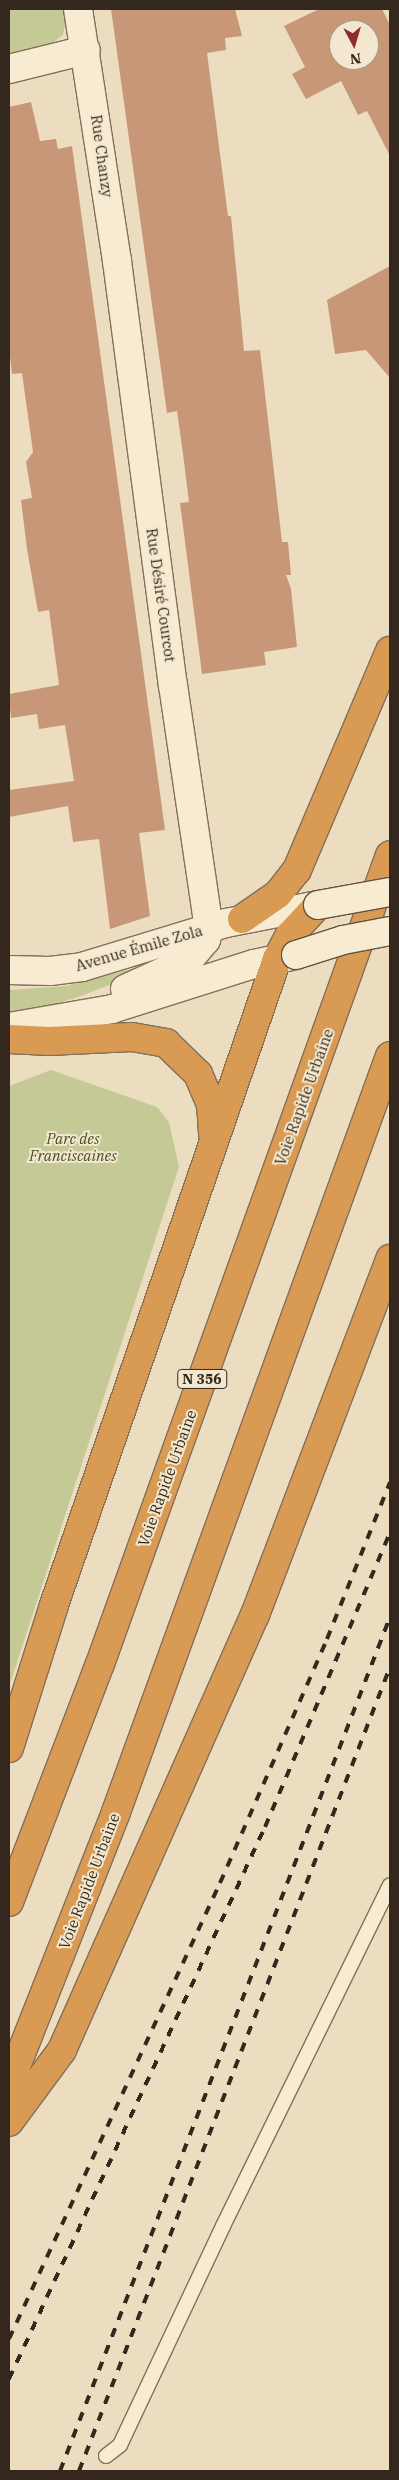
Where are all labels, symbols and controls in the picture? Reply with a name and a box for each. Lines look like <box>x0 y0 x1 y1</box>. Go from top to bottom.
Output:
north arrow <box>329 20 379 70</box>
text: N <box>349 49 362 68</box>
street label: Rue Chanzy <box>87 113 117 199</box>
street label: Rue Désiré Courcot <box>143 527 179 663</box>
street label: Avenue Émile Zola <box>73 921 205 975</box>
street label: Voie Rapide Urbaine <box>271 1026 337 1168</box>
park label: Parc des Franciscaines <box>29 1129 117 1164</box>
road number: N 356 <box>177 1368 227 1390</box>
street label: Voie Rapide Urbaine <box>134 1407 200 1549</box>
street label: Voie Rapide Urbaine <box>55 1811 123 1951</box>

